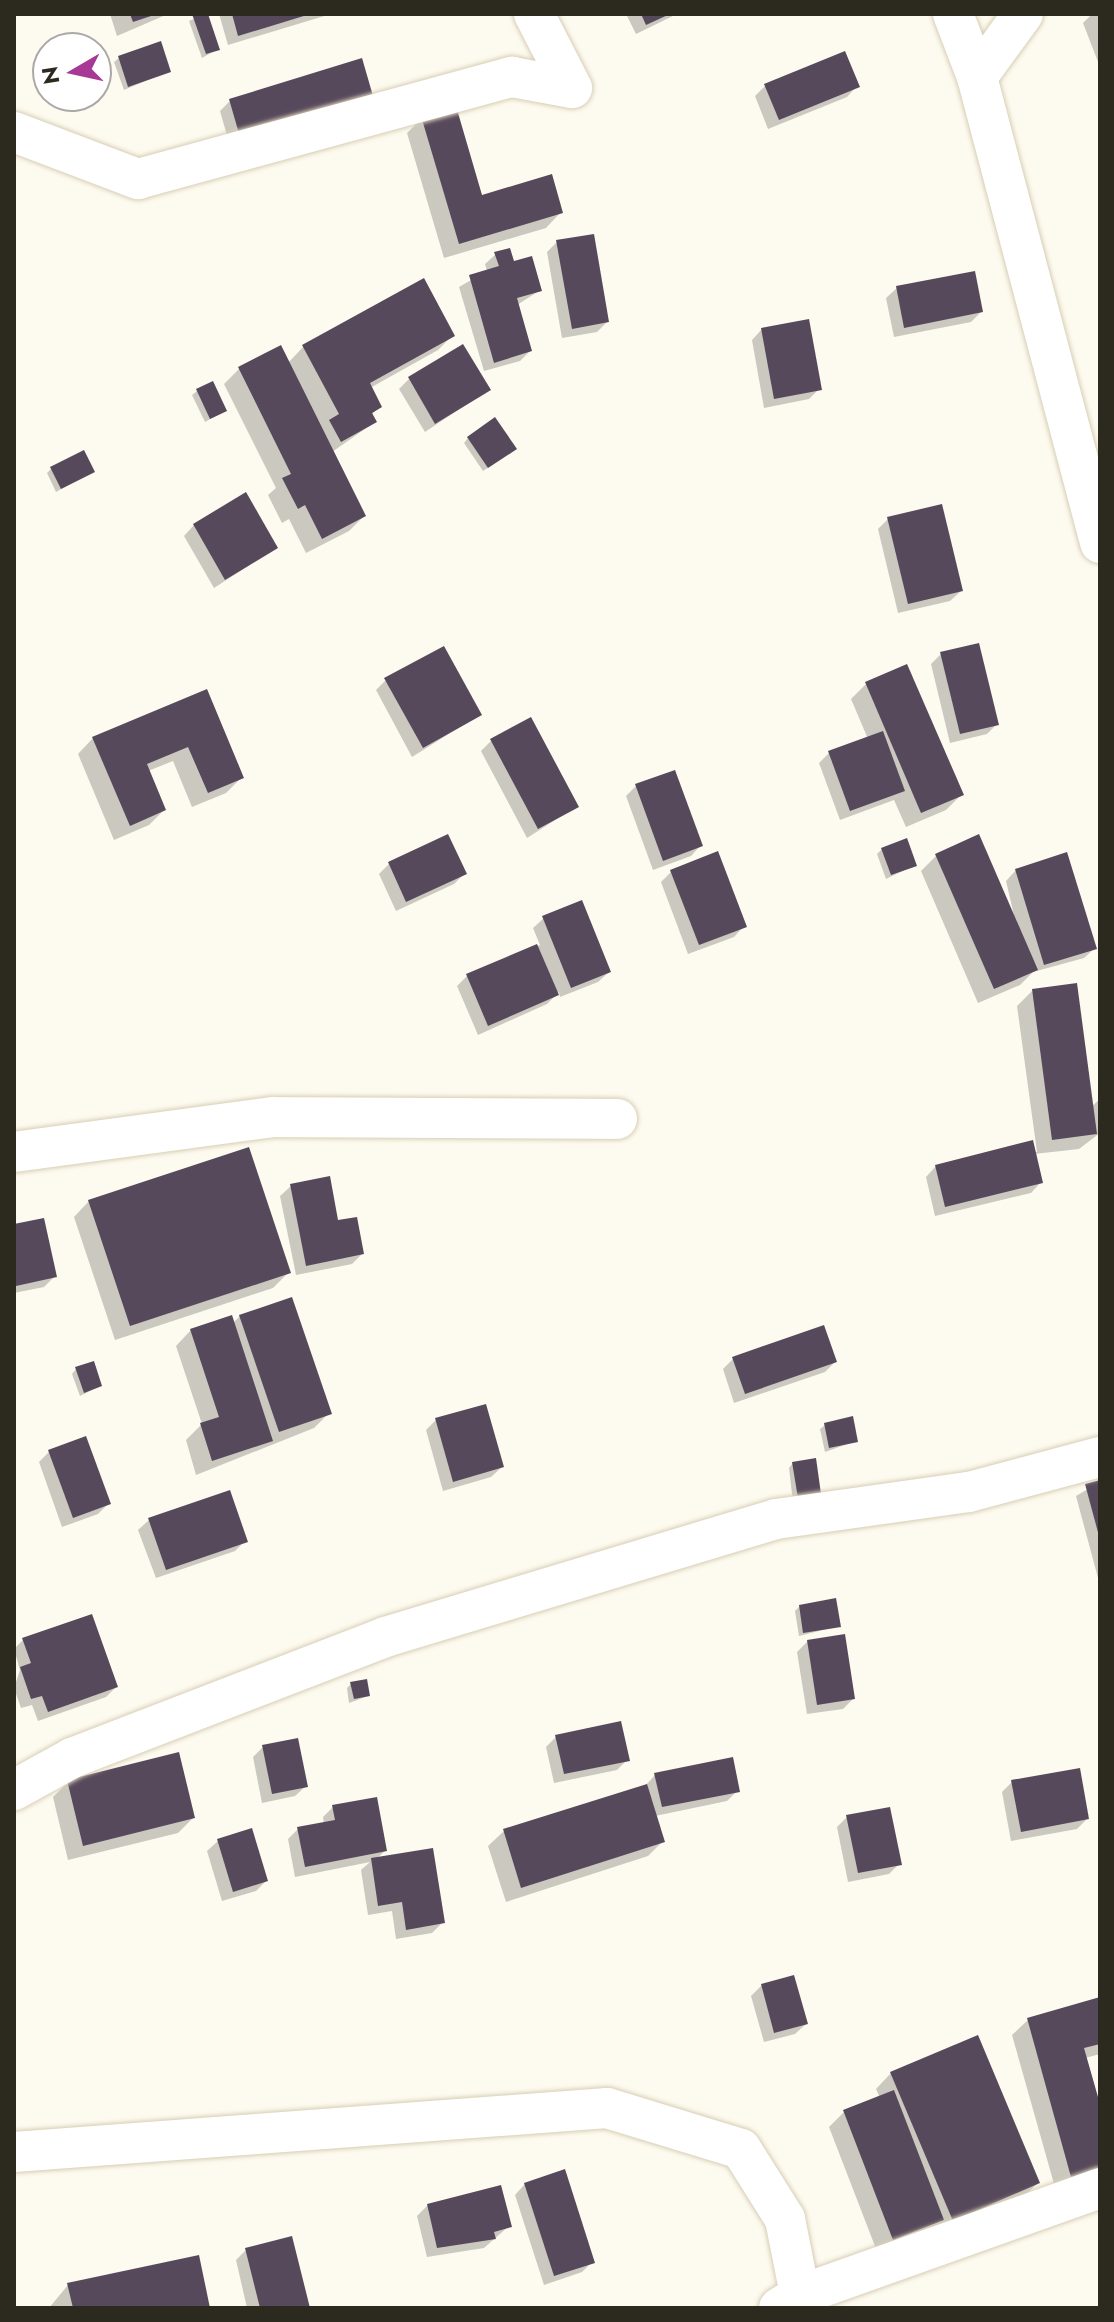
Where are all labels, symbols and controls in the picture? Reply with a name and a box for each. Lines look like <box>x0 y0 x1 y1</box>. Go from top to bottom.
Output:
north arrow <box>32 32 112 112</box>
text: N <box>33 64 67 87</box>

